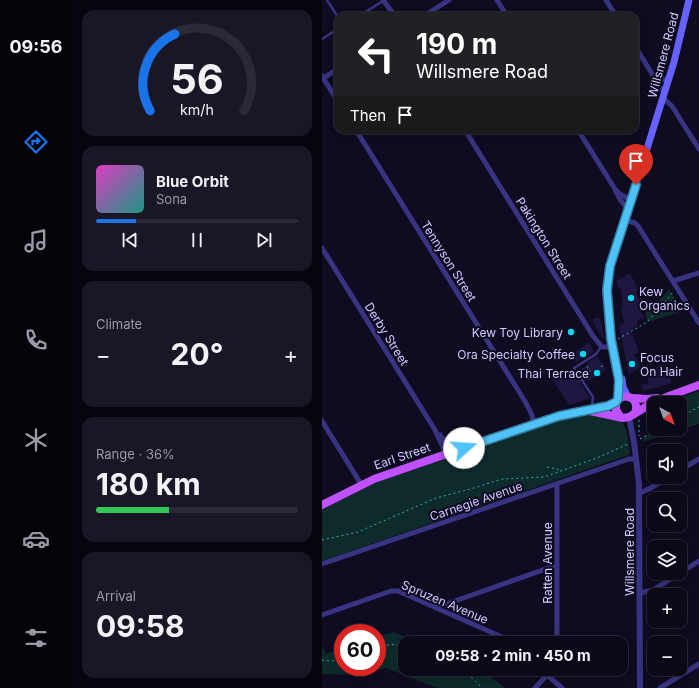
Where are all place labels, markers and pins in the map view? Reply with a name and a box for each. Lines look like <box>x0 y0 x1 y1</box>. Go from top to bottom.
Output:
pin <box>619 144 653 185</box>
place label: Kew Organics <box>639 284 690 313</box>
marker: Kew Organics <box>626 293 636 303</box>
place label: Kew Toy Library <box>472 325 563 340</box>
marker: Kew Toy Library <box>566 327 576 337</box>
place label: Ora Specialty Coffee <box>457 347 575 362</box>
marker: Ora Specialty Coffee <box>578 349 588 359</box>
place label: Focus On Hair <box>640 350 683 379</box>
marker: Focus On Hair <box>627 359 637 369</box>
place label: Thai Terrace <box>518 366 589 381</box>
marker: Thai Terrace <box>592 368 602 378</box>

